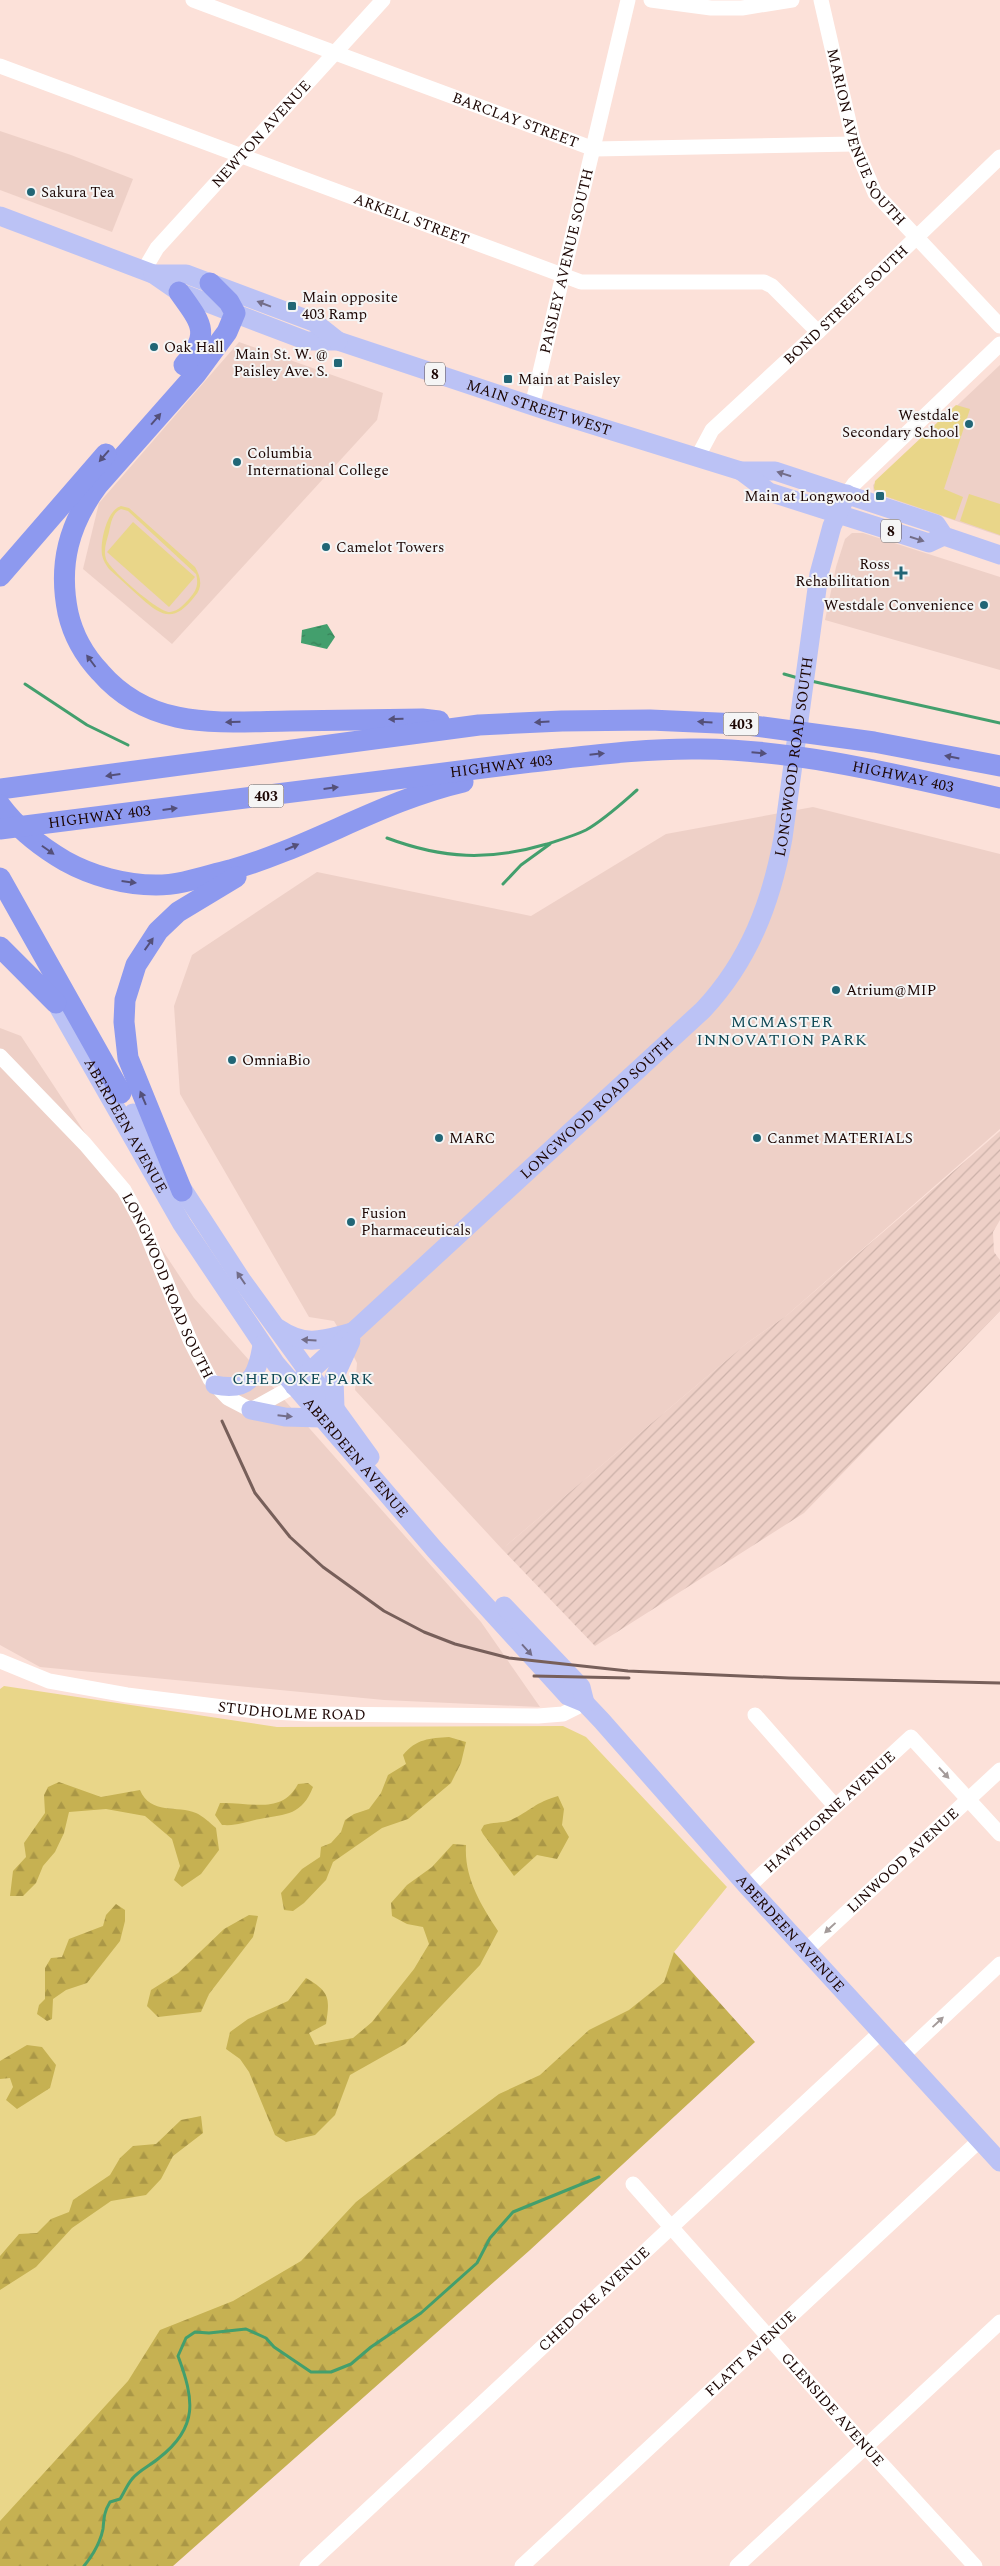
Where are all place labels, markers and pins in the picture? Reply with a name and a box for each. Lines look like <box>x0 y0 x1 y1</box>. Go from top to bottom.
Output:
place label: Sakura Tea <box>41 181 115 204</box>
marker: Sakura Tea <box>25 186 37 198</box>
place label: Main opposite 403 Ramp <box>302 286 398 326</box>
marker: Main opposite 403 Ramp <box>286 300 298 312</box>
place label: Oak Hall <box>164 336 224 359</box>
marker: Oak Hall <box>148 341 160 353</box>
place label: Main St. W. @ Paisley Ave. S. <box>234 343 328 383</box>
marker: Main St. W. @ Paisley Ave. S. <box>332 357 344 369</box>
place label: Main at Paisley <box>518 368 621 391</box>
marker: Main at Paisley <box>502 373 514 385</box>
place label: Westdale Secondary School <box>842 404 959 444</box>
marker: Westdale Secondary School <box>963 418 975 430</box>
place label: Columbia International College <box>247 442 389 482</box>
marker: Columbia International College <box>231 456 243 468</box>
place label: Main at Longwood <box>744 485 870 508</box>
marker: Main at Longwood <box>874 490 886 502</box>
place label: Camelot Towers <box>336 536 444 559</box>
marker: Camelot Towers <box>320 541 332 553</box>
place label: Ross Rehabilitation <box>795 553 890 593</box>
marker: Ross Rehabilitation <box>894 566 908 580</box>
place label: Westdale Convenience <box>824 594 974 617</box>
marker: Westdale Convenience <box>978 599 990 611</box>
place label: Atrium@MIP <box>846 979 936 1002</box>
marker: Atrium@MIP <box>830 984 842 996</box>
place label: OmniaBio <box>242 1049 310 1072</box>
marker: OmniaBio <box>226 1054 238 1066</box>
place label: MARC <box>449 1127 495 1150</box>
place label: Canmet MATERIALS <box>767 1127 913 1150</box>
marker: MARC <box>433 1132 445 1144</box>
marker: Canmet MATERIALS <box>751 1132 763 1144</box>
place label: Fusion Pharmaceuticals <box>361 1202 471 1242</box>
marker: Fusion Pharmaceuticals <box>345 1216 357 1228</box>

